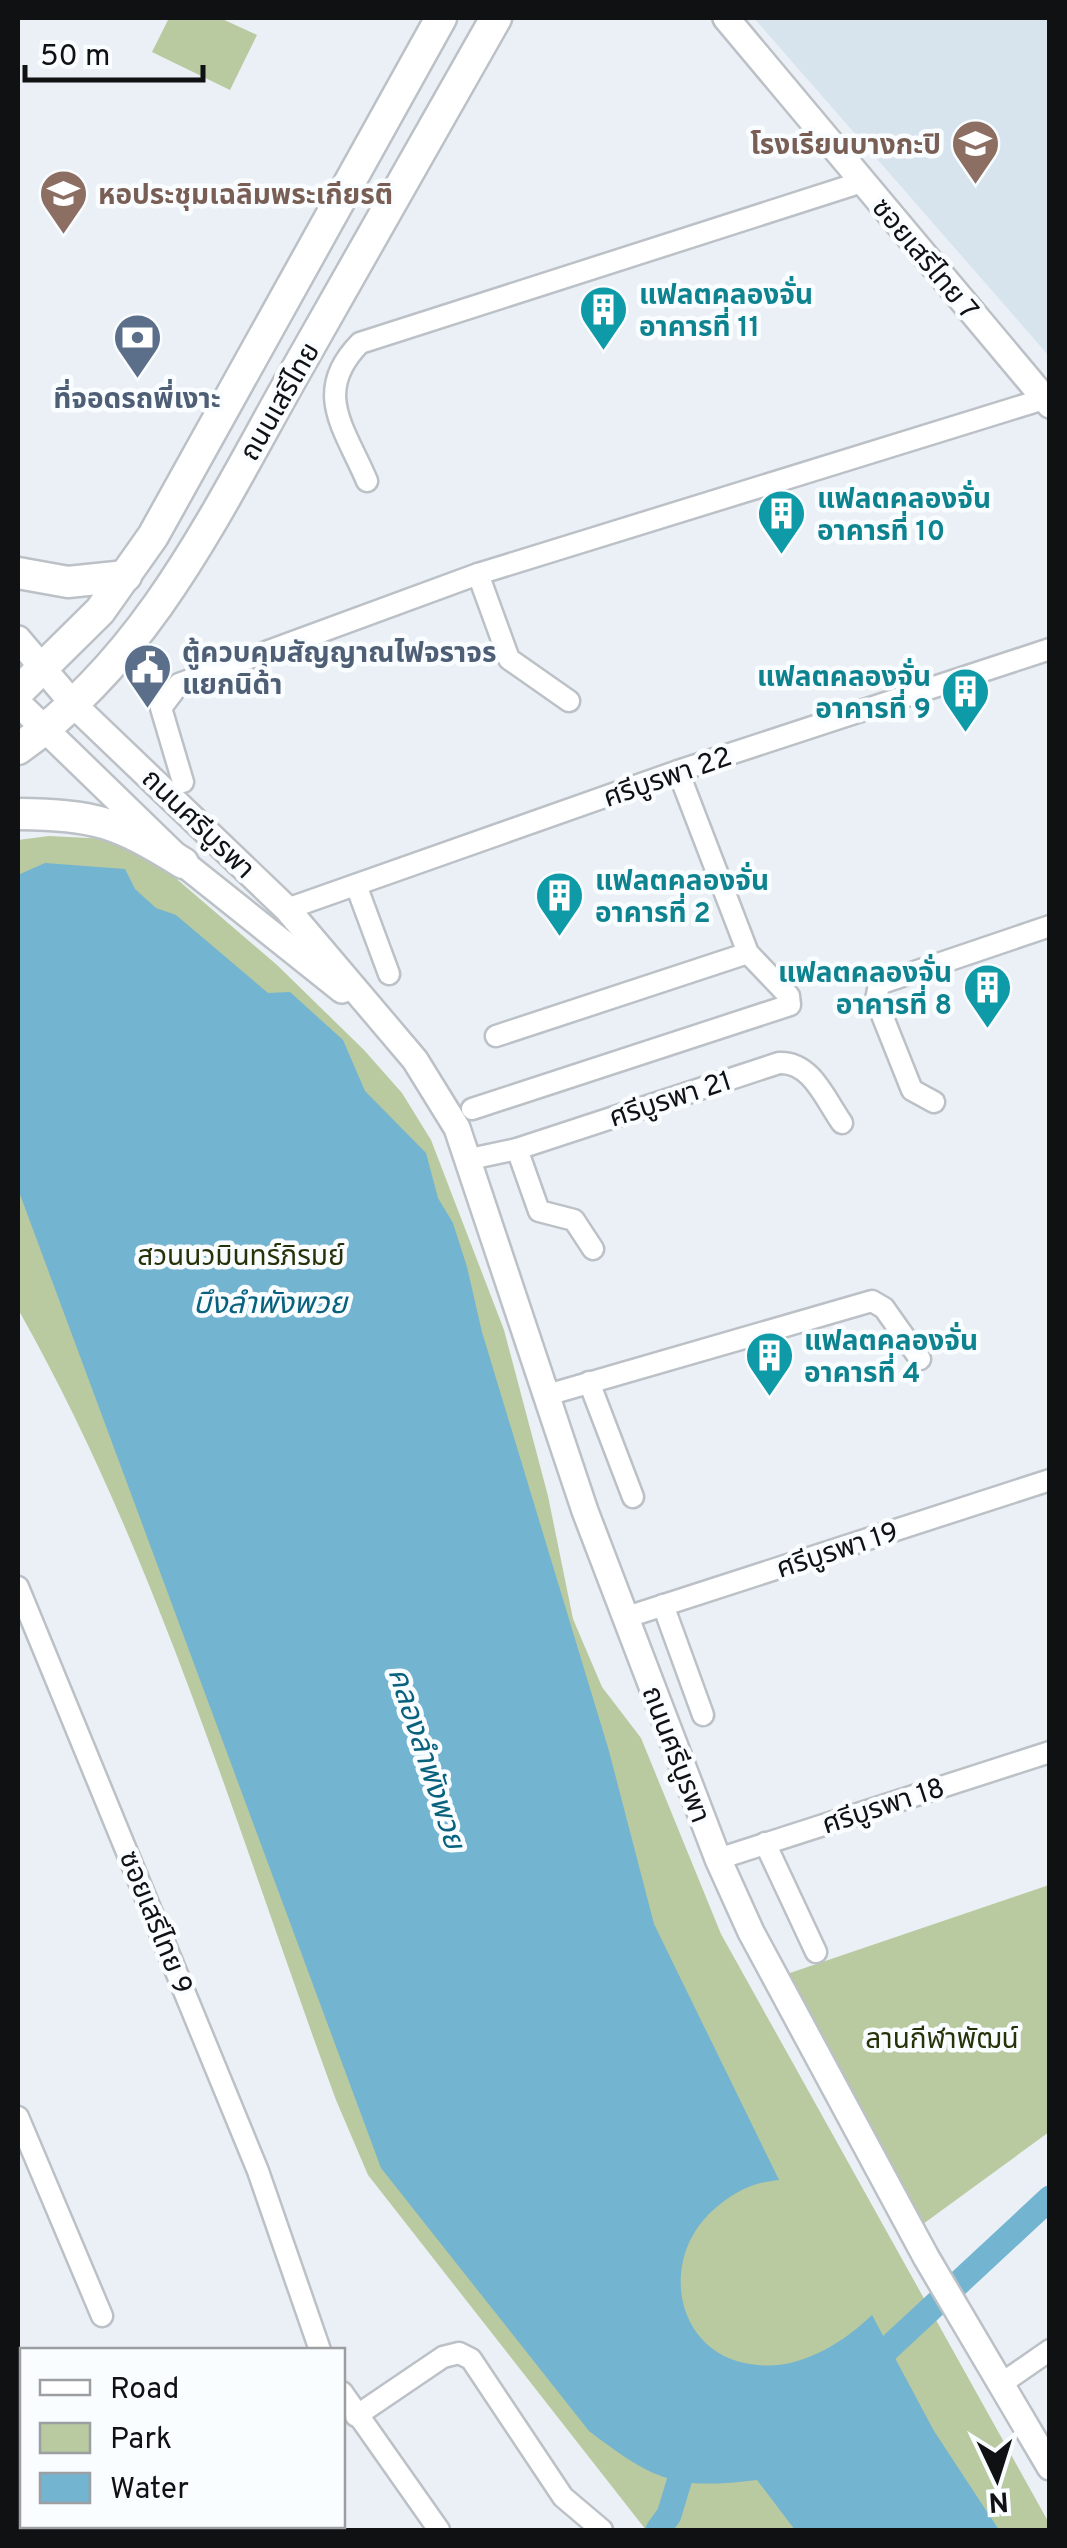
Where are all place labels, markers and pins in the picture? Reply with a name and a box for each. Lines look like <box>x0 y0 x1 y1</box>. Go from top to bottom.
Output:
school or university icon: โรงเรียนบางกะปิ <box>950 118 1002 186</box>
place label: โรงเรียนบางกะปิ <box>750 129 941 165</box>
school or university icon: หอประชุมเฉลิมพระเกียรติ <box>37 168 89 236</box>
place label: หอประชุมเฉลิมพระเกียรติ <box>98 179 393 215</box>
place label: แฟลตคลองจั่น อาคารที่ 11 <box>639 275 813 347</box>
building icon: แฟลตคลองจั่น อาคารที่ 11 <box>578 284 630 352</box>
bank icon: ที่จอดรถพี่เงาะ <box>111 312 163 380</box>
place label: ที่จอดรถพี่เงาะ <box>53 378 221 419</box>
place label: แฟลตคลองจั่น อาคารที่ 10 <box>817 479 991 551</box>
building icon: แฟลตคลองจั่น อาคารที่ 10 <box>756 488 808 556</box>
place label: ตู้ควบคุมสัญญาณไฟจราจร แยกนิด้า <box>182 637 496 705</box>
public building icon: ตู้ควบคุมสัญญาณไฟจราจร แยกนิด้า <box>121 642 173 710</box>
place label: แฟลตคลองจั่น อาคารที่ 9 <box>757 657 931 729</box>
building icon: แฟลตคลองจั่น อาคารที่ 9 <box>940 666 992 734</box>
place label: แฟลตคลองจั่น อาคารที่ 2 <box>595 861 769 933</box>
building icon: แฟลตคลองจั่น อาคารที่ 2 <box>534 870 586 938</box>
place label: แฟลตคลองจั่น อาคารที่ 8 <box>778 953 952 1025</box>
building icon: แฟลตคลองจั่น อาคารที่ 8 <box>961 962 1013 1030</box>
place label: แฟลตคลองจั่น อาคารที่ 4 <box>804 1321 978 1393</box>
building icon: แฟลตคลองจั่น อาคารที่ 4 <box>743 1330 795 1398</box>

